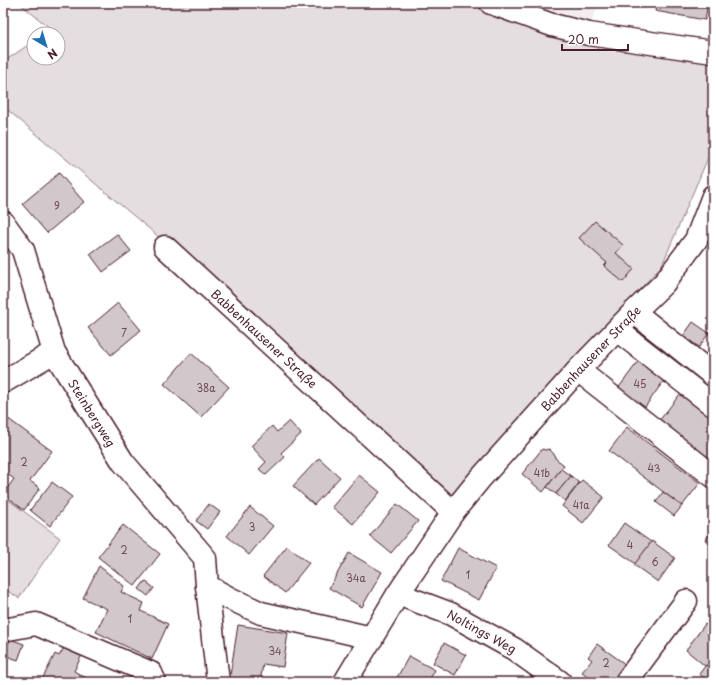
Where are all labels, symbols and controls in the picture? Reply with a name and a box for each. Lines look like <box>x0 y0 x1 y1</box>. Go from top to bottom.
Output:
north arrow <box>26 26 66 66</box>
scale bar <box>562 26 628 52</box>
text: 20 m <box>568 30 599 48</box>
text: N <box>44 45 61 64</box>
house number: 9 <box>54 198 60 213</box>
street label: Babbenhausener Straße <box>207 285 322 392</box>
street label: Babbenhausener Straße <box>536 301 645 415</box>
house number: 7 <box>121 325 127 340</box>
street label: Steinbergweg <box>64 376 120 450</box>
house number: 45 <box>634 376 646 391</box>
house number: 38a <box>196 380 216 395</box>
house number: 2 <box>20 454 28 469</box>
house number: 43 <box>648 460 661 475</box>
house number: 41b <box>534 465 550 480</box>
house number: 41a <box>573 497 590 512</box>
house number: 3 <box>249 519 255 534</box>
house number: 4 <box>627 537 634 552</box>
house number: 2 <box>120 542 128 557</box>
house number: 6 <box>651 554 659 569</box>
house number: 1 <box>466 567 470 582</box>
house number: 34a <box>346 570 367 585</box>
street label: Noltings Weg <box>444 605 520 658</box>
house number: 1 <box>128 611 132 626</box>
house number: 34 <box>268 643 282 658</box>
house number: 2 <box>602 655 610 670</box>

